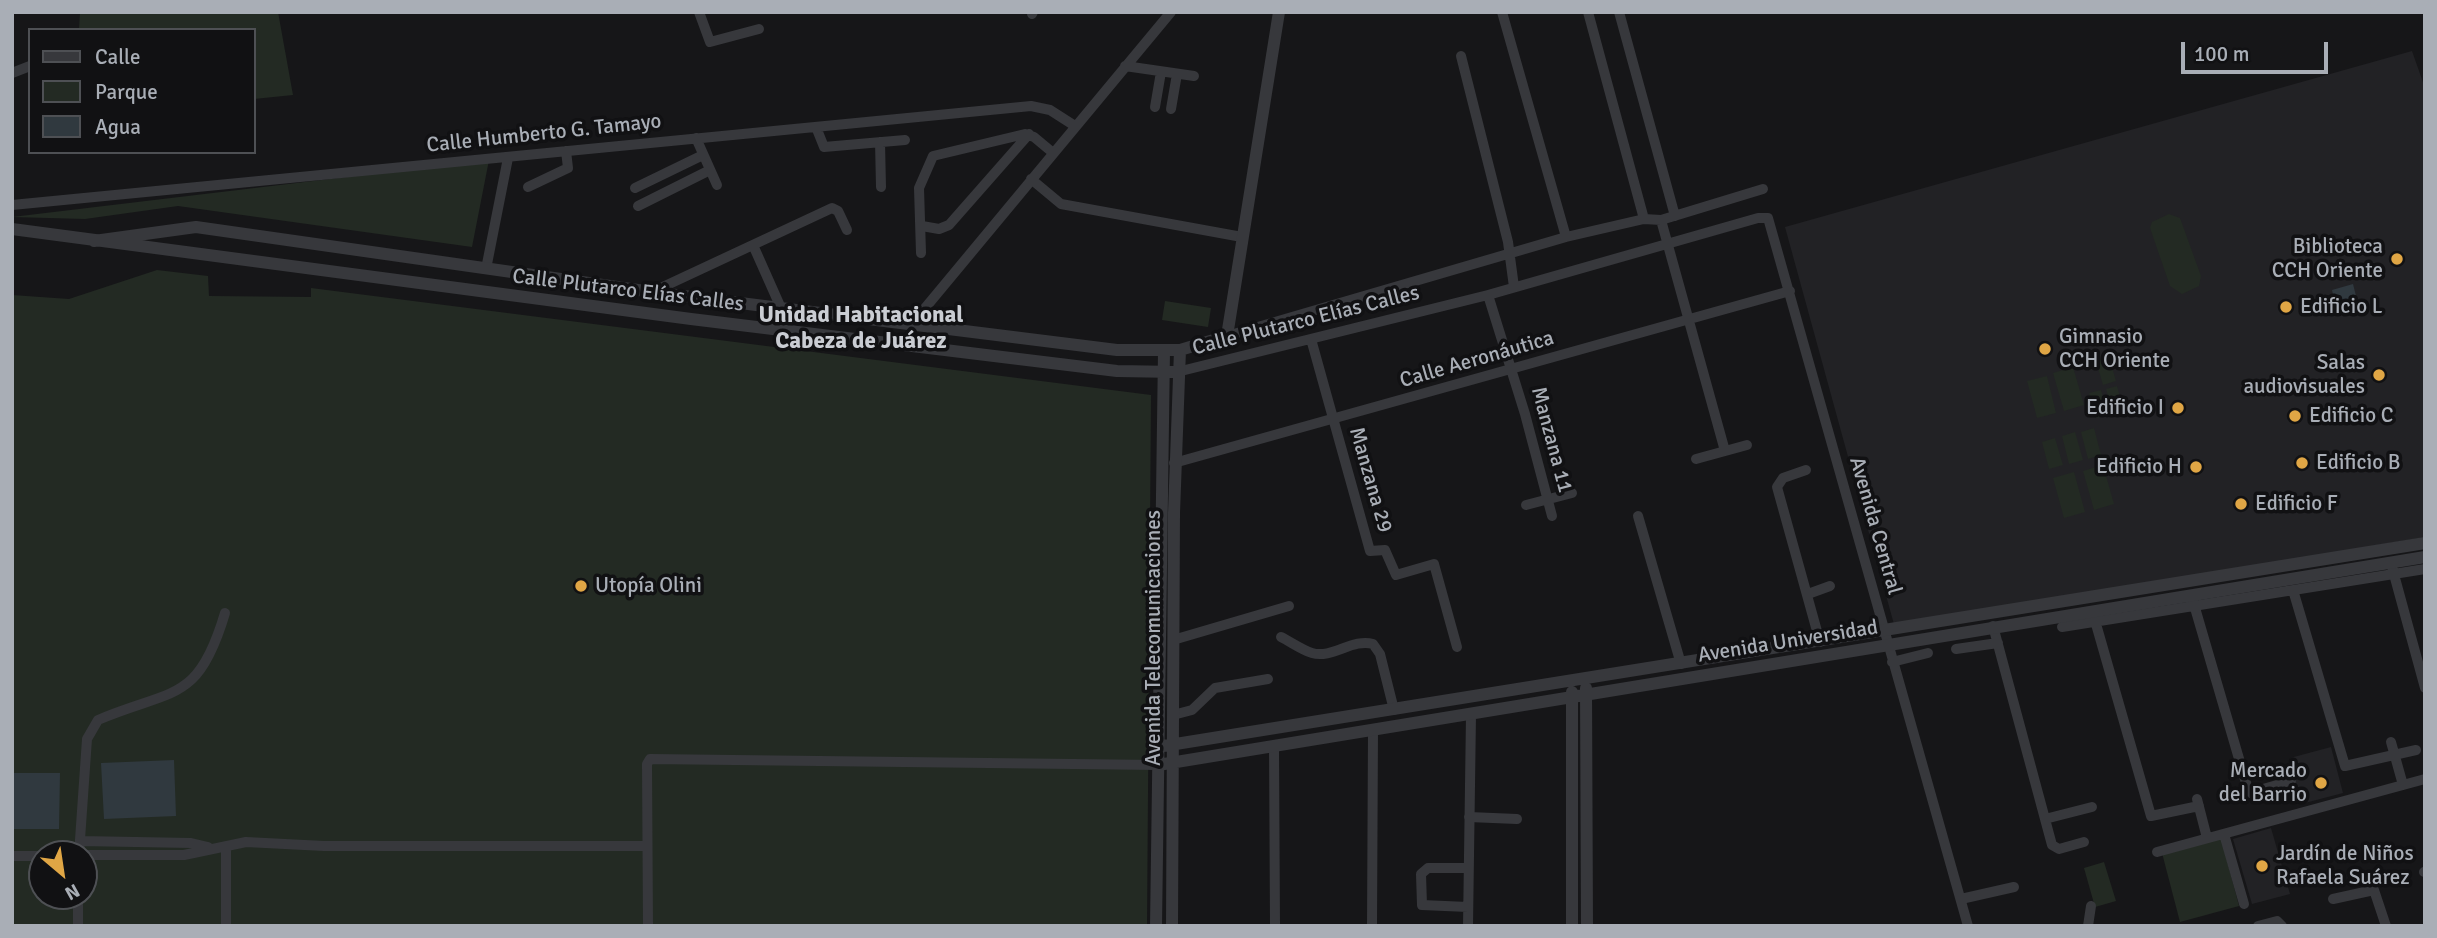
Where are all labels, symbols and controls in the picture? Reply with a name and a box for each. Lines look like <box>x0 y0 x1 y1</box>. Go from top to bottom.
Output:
legend <box>28 28 256 154</box>
scale bar <box>2185 28 2332 72</box>
text: 100 m <box>2194 41 2249 67</box>
text: Calle <box>95 44 141 70</box>
text: Parque <box>95 79 158 105</box>
street label: Calle Humberto G. Tamayo <box>425 109 663 159</box>
text: Agua <box>95 114 141 140</box>
place label: Biblioteca CCH Oriente <box>2272 234 2383 284</box>
marker: Biblioteca CCH Oriente <box>2389 251 2405 267</box>
street label: Calle Plutarco Elías Calles <box>511 264 745 318</box>
street label: Calle Plutarco Elías Calles <box>1190 281 1422 361</box>
place label: Edificio L <box>2300 294 2383 320</box>
marker: Edificio L <box>2278 299 2294 315</box>
district label: Unidad Habitacional Cabeza de Juárez <box>759 302 963 356</box>
place label: Gimnasio CCH Oriente <box>2059 324 2170 374</box>
street label: Calle Aeronáutica <box>1397 326 1557 394</box>
marker: Gimnasio CCH Oriente <box>2037 341 2053 357</box>
place label: Salas audiovisuales <box>2243 350 2365 400</box>
marker: Salas audiovisuales <box>2371 367 2387 383</box>
street label: Manzana 11 <box>1525 384 1577 496</box>
place label: Edificio I <box>2086 395 2164 421</box>
marker: Edificio I <box>2170 400 2186 416</box>
place label: Edificio C <box>2309 403 2394 429</box>
marker: Edificio C <box>2287 408 2303 424</box>
street label: Manzana 29 <box>1343 424 1397 536</box>
place label: Edificio B <box>2316 450 2401 476</box>
street label: Avenida Central <box>1843 454 1907 598</box>
place label: Edificio H <box>2096 454 2182 480</box>
marker: Edificio B <box>2294 455 2310 471</box>
marker: Edificio H <box>2188 459 2204 475</box>
place label: Edificio F <box>2255 491 2338 517</box>
marker: Edificio F <box>2233 496 2249 512</box>
street label: Avenida Telecomunicaciones <box>1141 510 1167 766</box>
place label: Utopía Olini <box>595 573 702 599</box>
marker: Utopía Olini <box>573 578 589 594</box>
street label: Avenida Universidad <box>1696 615 1880 669</box>
place label: Mercado del Barrio <box>2219 758 2307 808</box>
marker: Mercado del Barrio <box>2313 775 2329 791</box>
north arrow <box>28 840 98 910</box>
place label: Jardín de Niños Rafaela Suárez <box>2276 841 2414 891</box>
marker: Jardín de Niños Rafaela Suárez <box>2254 858 2270 874</box>
text: N <box>61 878 84 905</box>

